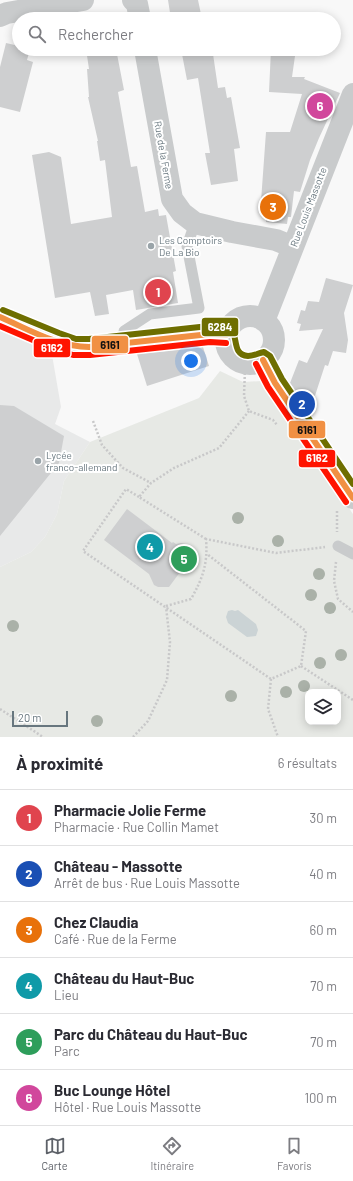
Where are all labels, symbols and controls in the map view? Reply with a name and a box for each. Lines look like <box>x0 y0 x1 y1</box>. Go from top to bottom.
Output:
search box <box>12 12 341 56</box>
icon: search <box>26 23 48 45</box>
text: Rechercher <box>58 25 134 43</box>
pin: 6 <box>307 91 333 121</box>
street label: Rue de la Ferme <box>152 120 176 190</box>
street label: Rue Louis Massotte <box>287 166 329 248</box>
pin: 3 <box>260 192 286 222</box>
place label: Les Comptoirs De La Bio <box>159 234 222 258</box>
marker: Les Comptoirs De La Bio <box>146 241 156 251</box>
pin: 1 <box>145 277 171 307</box>
line badge: 6284 <box>201 317 239 337</box>
text: 6284 <box>208 320 233 333</box>
line badge: 6161 <box>91 335 129 354</box>
line badge: 6162 <box>33 338 71 358</box>
text: 6161 <box>100 338 120 351</box>
text: 6162 <box>41 341 63 354</box>
your location <box>181 351 201 371</box>
pin: 2 <box>289 389 315 419</box>
line badge: 6161 <box>288 420 326 439</box>
text: 6161 <box>297 423 317 436</box>
place label: Lycée franco-allemand <box>46 449 117 473</box>
line badge: 6162 <box>298 449 336 468</box>
text: 6162 <box>306 451 328 464</box>
marker: Lycée franco-allemand <box>33 456 43 466</box>
pin: 4 <box>137 532 163 562</box>
pin: 5 <box>171 544 197 574</box>
map controls <box>305 689 341 725</box>
button: layers <box>305 689 341 725</box>
scale bar <box>12 709 68 728</box>
text: 20 m <box>18 711 41 724</box>
text: À proximité <box>16 753 103 773</box>
text: 6 résultats <box>278 755 337 771</box>
text: Pharmacie Jolie Ferme <box>54 801 206 819</box>
text: 1 <box>27 810 31 826</box>
text: 30 m <box>310 810 337 826</box>
text: Pharmacie · Rue Collin Mamet <box>54 819 219 835</box>
text: Château - Massotte <box>54 857 182 875</box>
text: 2 <box>25 866 33 882</box>
text: 40 m <box>309 866 337 882</box>
text: Arrêt de bus · Rue Louis Massotte <box>54 875 240 891</box>
text: Chez Claudia <box>54 913 138 931</box>
text: 3 <box>25 922 33 938</box>
text: 60 m <box>310 922 337 938</box>
text: Café · Rue de la Ferme <box>54 931 177 947</box>
text: Château du Haut-Buc <box>54 969 194 987</box>
text: 4 <box>25 978 33 994</box>
text: 70 m <box>310 978 337 994</box>
text: Lieu <box>54 987 79 1003</box>
text: Parc du Château du Haut-Buc <box>54 1025 247 1043</box>
text: 5 <box>25 1034 33 1050</box>
text: 70 m <box>310 1034 337 1050</box>
text: Parc <box>54 1043 80 1059</box>
text: Buc Lounge Hôtel <box>54 1081 170 1099</box>
text: 6 <box>26 1090 32 1106</box>
text: 100 m <box>304 1090 337 1106</box>
text: Hôtel · Rue Louis Massotte <box>54 1099 201 1115</box>
tab: Carte <box>41 1135 68 1172</box>
tab: Itinéraire <box>150 1135 194 1172</box>
tab: Favoris <box>277 1135 312 1172</box>

